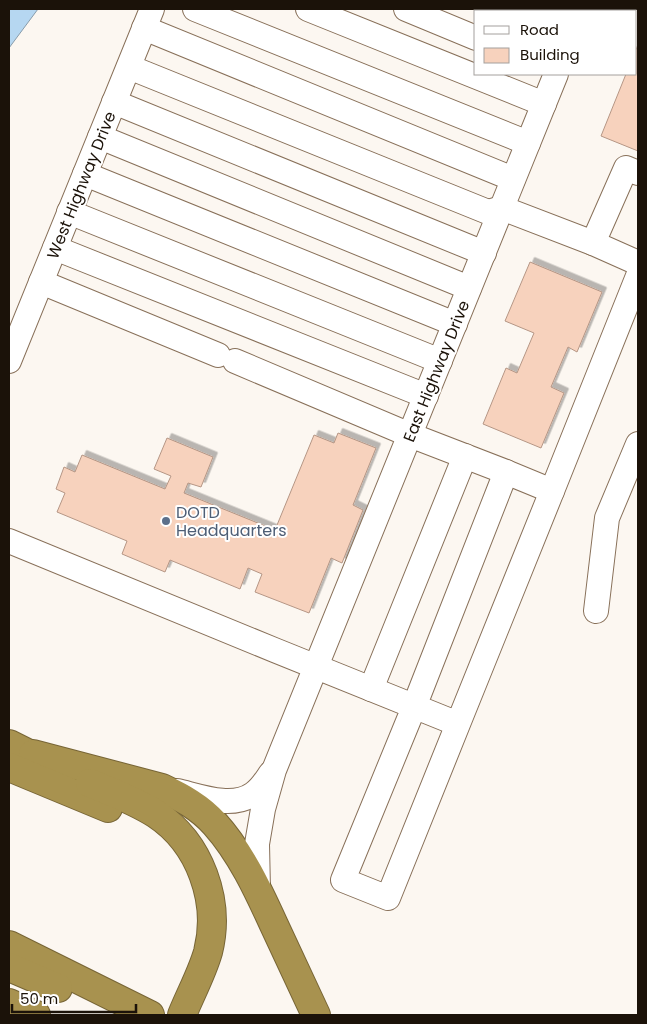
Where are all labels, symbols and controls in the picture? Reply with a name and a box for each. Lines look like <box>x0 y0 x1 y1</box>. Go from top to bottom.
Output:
legend <box>474 10 637 75</box>
text: Road <box>520 19 559 40</box>
text: Building <box>520 44 580 65</box>
street label: West Highway Drive <box>41 108 122 262</box>
street label: East Highway Drive <box>398 297 475 445</box>
place label: DOTD Headquarters <box>176 501 287 542</box>
marker: DOTD Headquarters <box>160 515 172 527</box>
scale bar <box>12 982 136 1014</box>
text: 50 m <box>20 988 58 1009</box>

